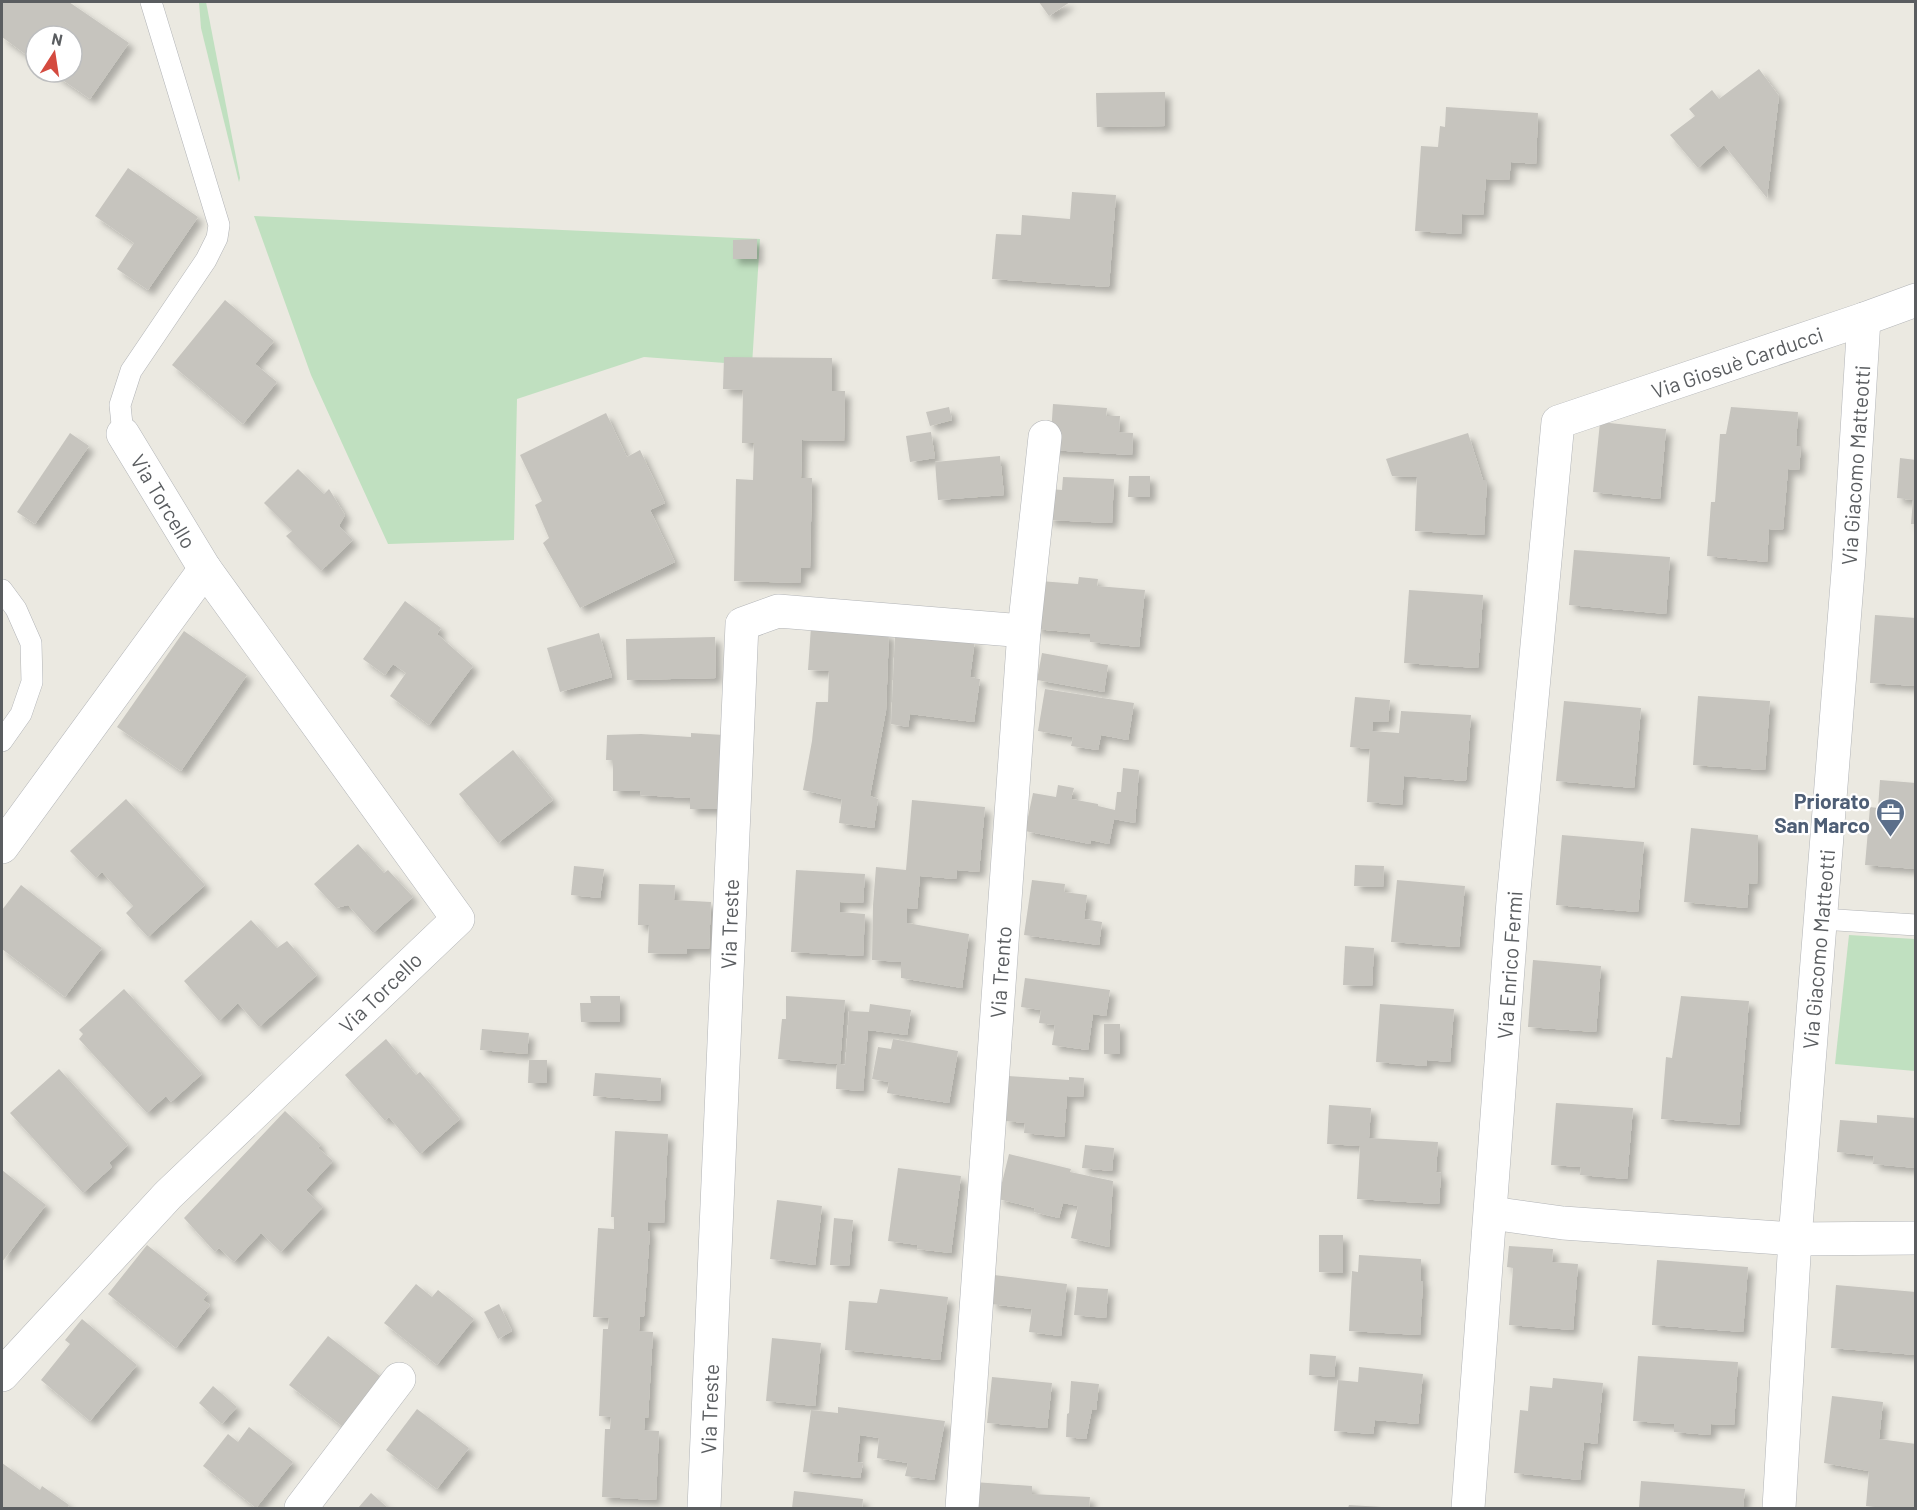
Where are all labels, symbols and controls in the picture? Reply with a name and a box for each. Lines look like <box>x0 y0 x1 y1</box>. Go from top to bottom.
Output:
north arrow <box>24 24 84 84</box>
text: N <box>50 28 64 49</box>
street label: Via Giosuè Carducci <box>1648 321 1826 403</box>
street label: Via Giacomo Matteotti <box>1836 364 1874 566</box>
street label: Via Torcello <box>126 449 202 553</box>
place label: Priorato San Marco <box>1774 788 1870 837</box>
office icon: Priorato San Marco <box>1875 796 1907 838</box>
street label: Via Giacomo Matteotti <box>1797 848 1839 1050</box>
street label: Via Treste <box>715 878 743 970</box>
street label: Via Enrico Fermi <box>1491 890 1527 1040</box>
street label: Via Trento <box>984 925 1016 1019</box>
street label: Via Torcello <box>333 946 427 1038</box>
street label: Via Treste <box>695 1363 723 1455</box>

